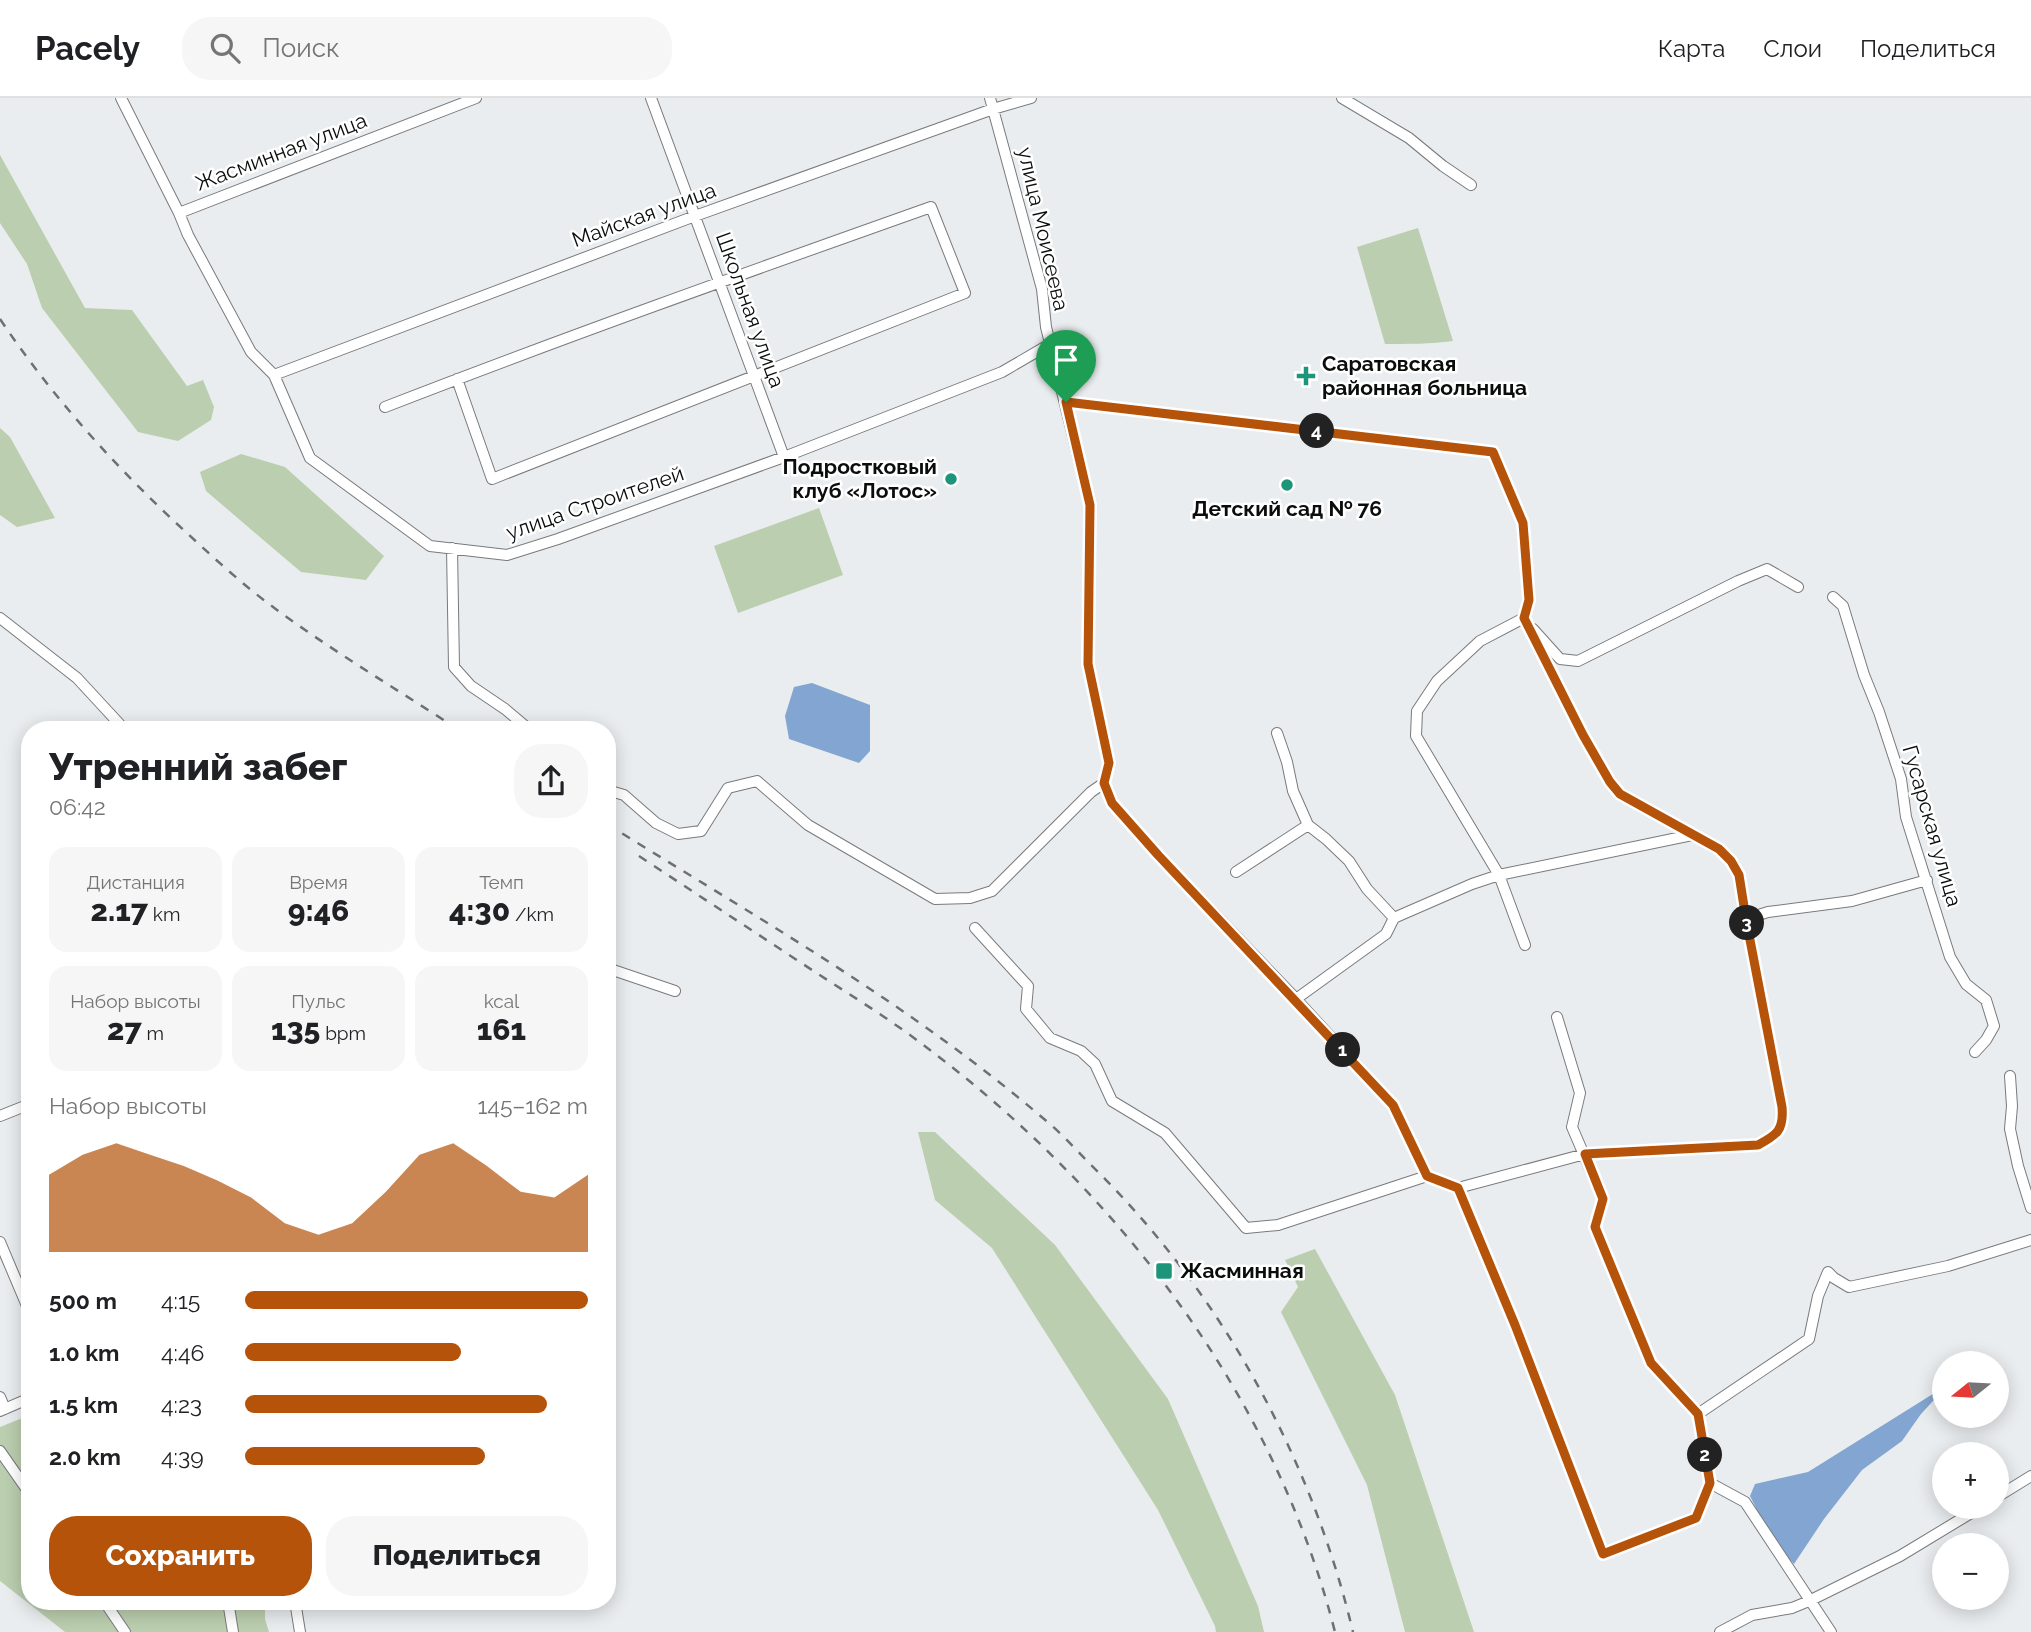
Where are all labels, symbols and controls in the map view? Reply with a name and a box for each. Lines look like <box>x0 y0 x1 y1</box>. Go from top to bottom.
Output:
search box <box>182 17 672 80</box>
text: Pacely <box>35 29 140 68</box>
icon: search <box>206 29 244 67</box>
text: Поиск <box>262 33 340 63</box>
text: Карта <box>1658 34 1725 63</box>
text: Слои <box>1763 34 1822 63</box>
text: Поделиться <box>1860 34 1996 63</box>
street label: Жасминная улица <box>191 107 370 196</box>
street label: улица Моисеева <box>1013 145 1074 313</box>
street label: Майская улица <box>569 177 719 252</box>
street label: Школьная улица <box>711 229 790 391</box>
pin <box>1036 330 1096 402</box>
icon: arrive <box>1047 341 1085 379</box>
place label: Саратовская районная больница <box>1322 351 1527 400</box>
marker: Саратовская районная больница <box>1296 366 1316 386</box>
pin: 4 <box>1300 414 1334 448</box>
text: 4 <box>1311 419 1322 441</box>
place label: Подростковый клуб «Лотос» <box>783 454 937 503</box>
street label: улица Строителей <box>503 460 687 545</box>
marker: Подростковый клуб «Лотос» <box>943 471 959 487</box>
marker: Детский сад № 76 <box>1279 477 1295 493</box>
place label: Детский сад № 76 <box>1192 496 1382 521</box>
street label: Гусарская улица <box>1897 742 1967 909</box>
text: Утренний забег <box>49 744 347 789</box>
button: share <box>514 744 588 818</box>
text: 06:42 <box>49 793 106 820</box>
text: Дистанция <box>86 871 185 893</box>
text: Время <box>289 871 348 893</box>
text: Темп <box>479 871 524 893</box>
text: 2.17 <box>91 893 148 928</box>
text: 9:46 <box>288 893 349 928</box>
text: 4:30 <box>449 893 510 928</box>
text: km <box>148 903 180 925</box>
text: /km <box>510 903 554 925</box>
pin: 3 <box>1730 906 1764 940</box>
text: 3 <box>1741 911 1752 933</box>
text: Набор высоты <box>70 990 201 1012</box>
text: Пульс <box>291 990 346 1012</box>
text: kcal <box>484 990 519 1012</box>
text: 27 <box>107 1012 142 1047</box>
text: 135 <box>271 1012 320 1047</box>
text: 161 <box>477 1012 526 1047</box>
text: m <box>142 1022 164 1044</box>
text: bpm <box>320 1022 366 1044</box>
pin: 1 <box>1326 1032 1360 1068</box>
text: 1 <box>1338 1038 1347 1060</box>
text: Набор высоты <box>49 1092 207 1119</box>
text: 145–162 m <box>477 1092 588 1119</box>
place label: Жасминная <box>1180 1258 1304 1283</box>
marker: Жасминная <box>1154 1261 1174 1281</box>
text: 500 m <box>49 1287 117 1314</box>
text: 4:15 <box>161 1287 200 1314</box>
text: 1.0 km <box>49 1339 119 1366</box>
text: 4:46 <box>161 1339 204 1366</box>
north arrow <box>1932 1351 2009 1428</box>
map controls <box>1932 1351 2009 1610</box>
text: 1.5 km <box>49 1391 118 1418</box>
text: 4:23 <box>161 1391 202 1418</box>
pin: 2 <box>1688 1438 1722 1472</box>
button: + <box>1932 1442 2009 1519</box>
text: 2.0 km <box>49 1443 121 1470</box>
text: 4:39 <box>161 1443 204 1470</box>
text: 2 <box>1699 1443 1710 1465</box>
button: Сохранить <box>49 1516 312 1596</box>
button: Поделиться <box>326 1516 588 1596</box>
button: − <box>1932 1533 2009 1610</box>

